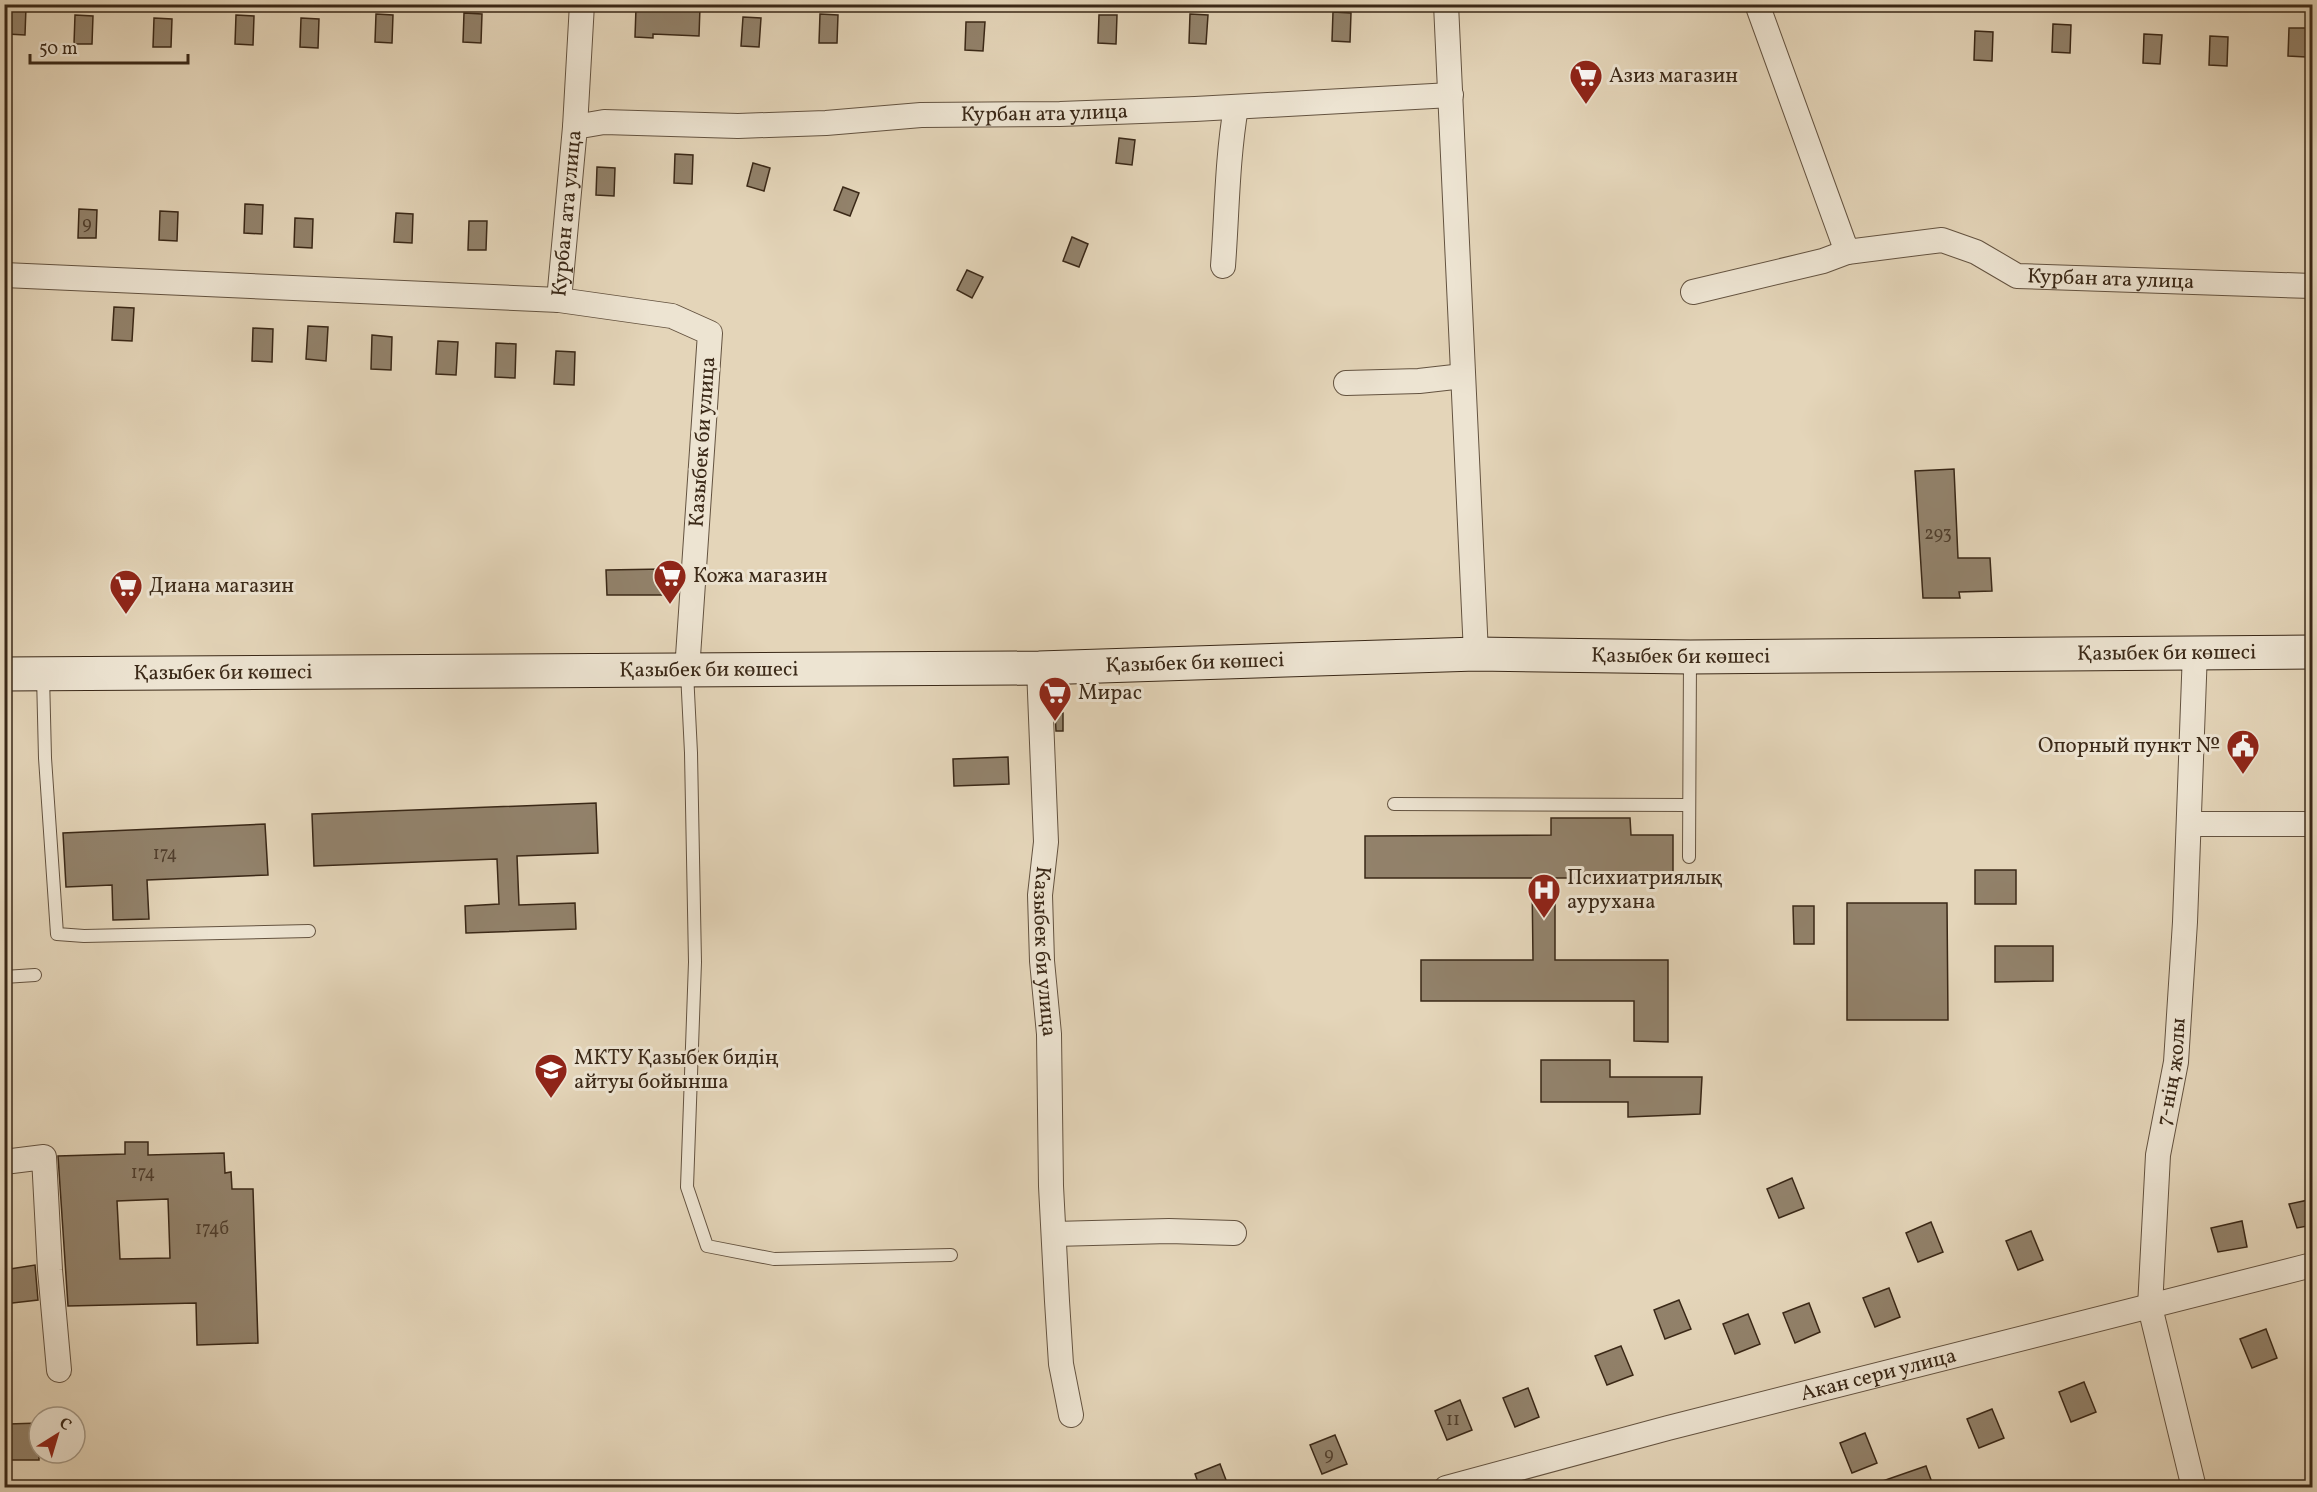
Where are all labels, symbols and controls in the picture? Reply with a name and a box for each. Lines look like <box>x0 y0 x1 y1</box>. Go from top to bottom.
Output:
scale bar <box>30 27 188 65</box>
text: 50 m <box>39 37 78 62</box>
supermarket icon: Азиз магазин <box>1568 58 1604 105</box>
place label: Азиз магазин <box>1609 62 1738 91</box>
street label: Курбан ата улица <box>961 97 1129 129</box>
street label: Курбан ата улица <box>545 129 589 298</box>
house number: 9 <box>82 212 92 237</box>
street label: Курбан ата улица <box>2027 262 2195 297</box>
street label: Казыбек би улица <box>683 356 723 528</box>
house number: 293 <box>1924 522 1952 547</box>
supermarket icon: Кожа магазин <box>652 558 688 605</box>
place label: Кожа магазин <box>693 562 828 591</box>
supermarket icon: Диана магазин <box>108 568 144 615</box>
place label: Диана магазин <box>149 572 294 601</box>
street label: Қазыбек би көшесі <box>2077 638 2256 668</box>
street label: Қазыбек би көшесі <box>1591 641 1770 672</box>
street label: Қазыбек би көшесі <box>1105 646 1285 680</box>
street label: Қазыбек би көшесі <box>619 655 799 685</box>
street label: Қазыбек би көшесі <box>133 658 313 688</box>
supermarket icon: Мирас <box>1037 675 1073 722</box>
place label: Мирас <box>1078 679 1142 708</box>
public building icon: Опорный пункт № <box>2225 728 2261 775</box>
place label: Опорный пункт № <box>2038 732 2220 761</box>
house number: 174 <box>153 842 177 867</box>
place label: Психиатриялық аурухана <box>1567 864 1723 917</box>
street label: Казыбек би улица <box>1025 865 1064 1038</box>
hospital icon: Психиатриялық аурухана <box>1526 872 1562 919</box>
street label: 7-нің жолы <box>2149 1017 2193 1128</box>
place label: МКТУ Қазыбек бидің айтуы бойынша <box>574 1044 779 1097</box>
school or university icon: МКТУ Қазыбек бидің айтуы бойынша <box>533 1052 569 1099</box>
house number: 174 <box>131 1161 155 1186</box>
house number: 174б <box>195 1217 229 1242</box>
street label: Акан сери улица <box>1797 1341 1959 1408</box>
north arrow <box>27 1405 87 1465</box>
house number: 11 <box>1446 1408 1460 1433</box>
text: С <box>54 1413 76 1437</box>
house number: 9 <box>1324 1443 1334 1468</box>

